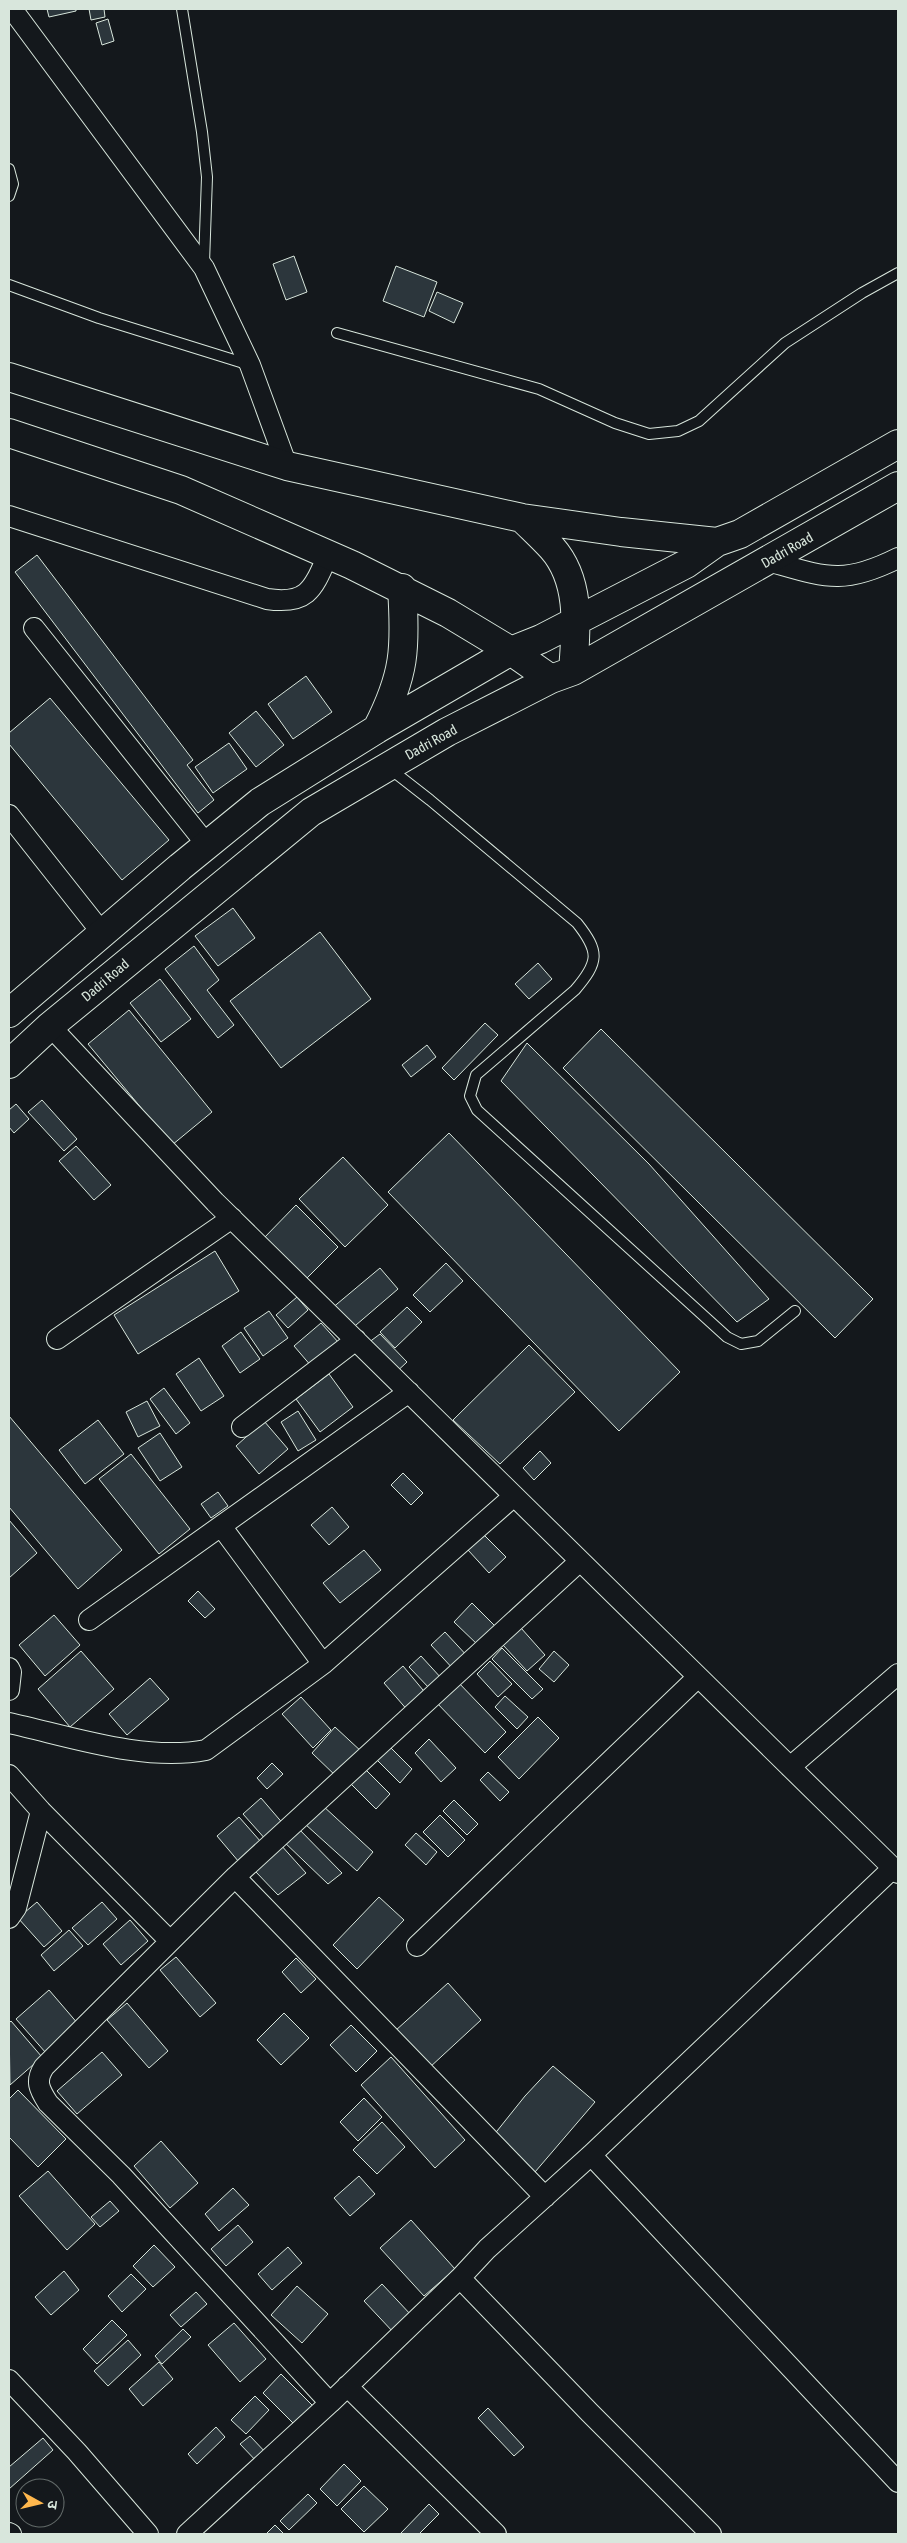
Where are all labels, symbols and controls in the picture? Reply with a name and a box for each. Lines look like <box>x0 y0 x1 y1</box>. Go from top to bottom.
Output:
street label: Dadri Road <box>758 529 816 571</box>
street label: Dadri Road <box>402 721 460 763</box>
street label: Dadri Road <box>78 956 132 1004</box>
north arrow <box>15 2478 65 2528</box>
text: उ <box>44 2500 61 2511</box>

